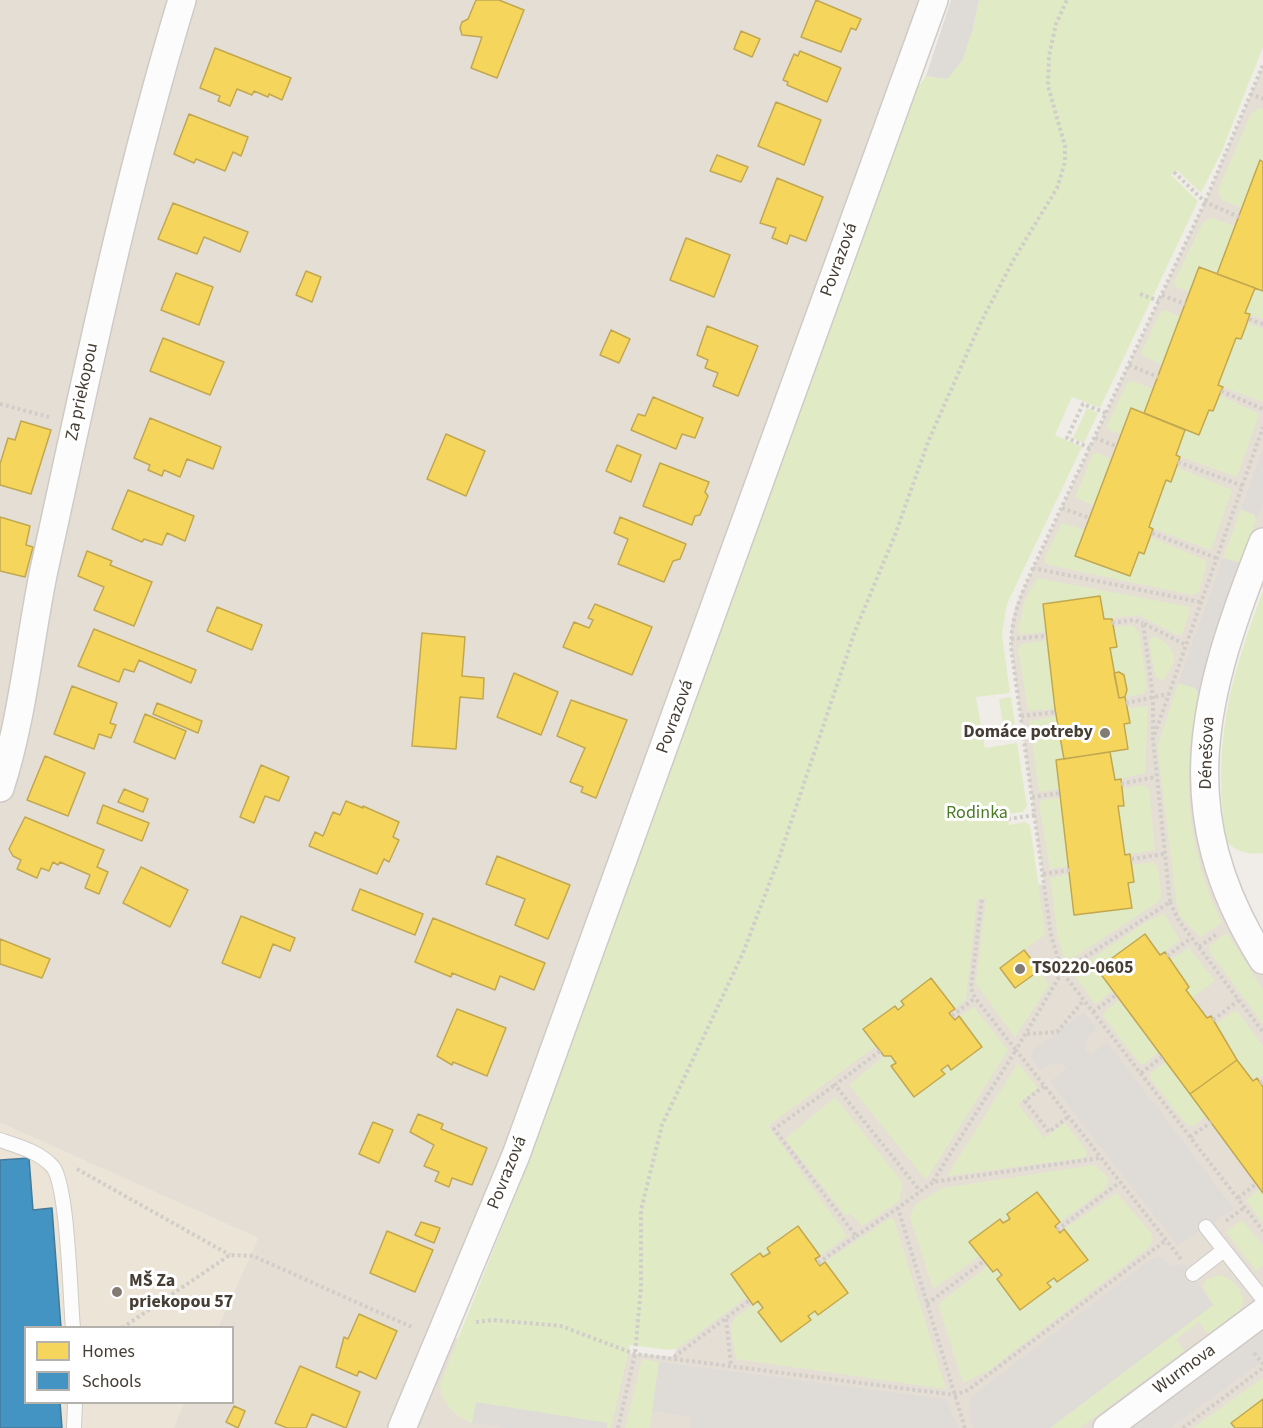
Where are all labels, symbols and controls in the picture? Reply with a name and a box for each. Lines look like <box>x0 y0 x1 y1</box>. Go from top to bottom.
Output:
street label: Povrazová <box>817 220 863 300</box>
street label: Za priekopou <box>62 341 104 443</box>
street label: Povrazová <box>653 677 699 757</box>
street label: Dénešova <box>1196 716 1220 790</box>
place label: Domáce potreby <box>963 722 1093 744</box>
marker: Domáce potreby <box>1098 726 1112 740</box>
park label: Rodinka <box>946 803 1008 825</box>
place label: TS0220-0605 <box>1032 958 1134 980</box>
marker: TS0220-0605 <box>1013 962 1027 976</box>
street label: Povrazová <box>484 1133 532 1213</box>
place label: MŠ Za priekopou 57 <box>129 1271 233 1314</box>
marker: MŠ Za priekopou 57 <box>110 1285 124 1299</box>
legend <box>24 1326 234 1404</box>
text: Homes <box>82 1339 135 1364</box>
street label: Wurmova <box>1150 1340 1220 1400</box>
text: Schools <box>82 1369 141 1394</box>

